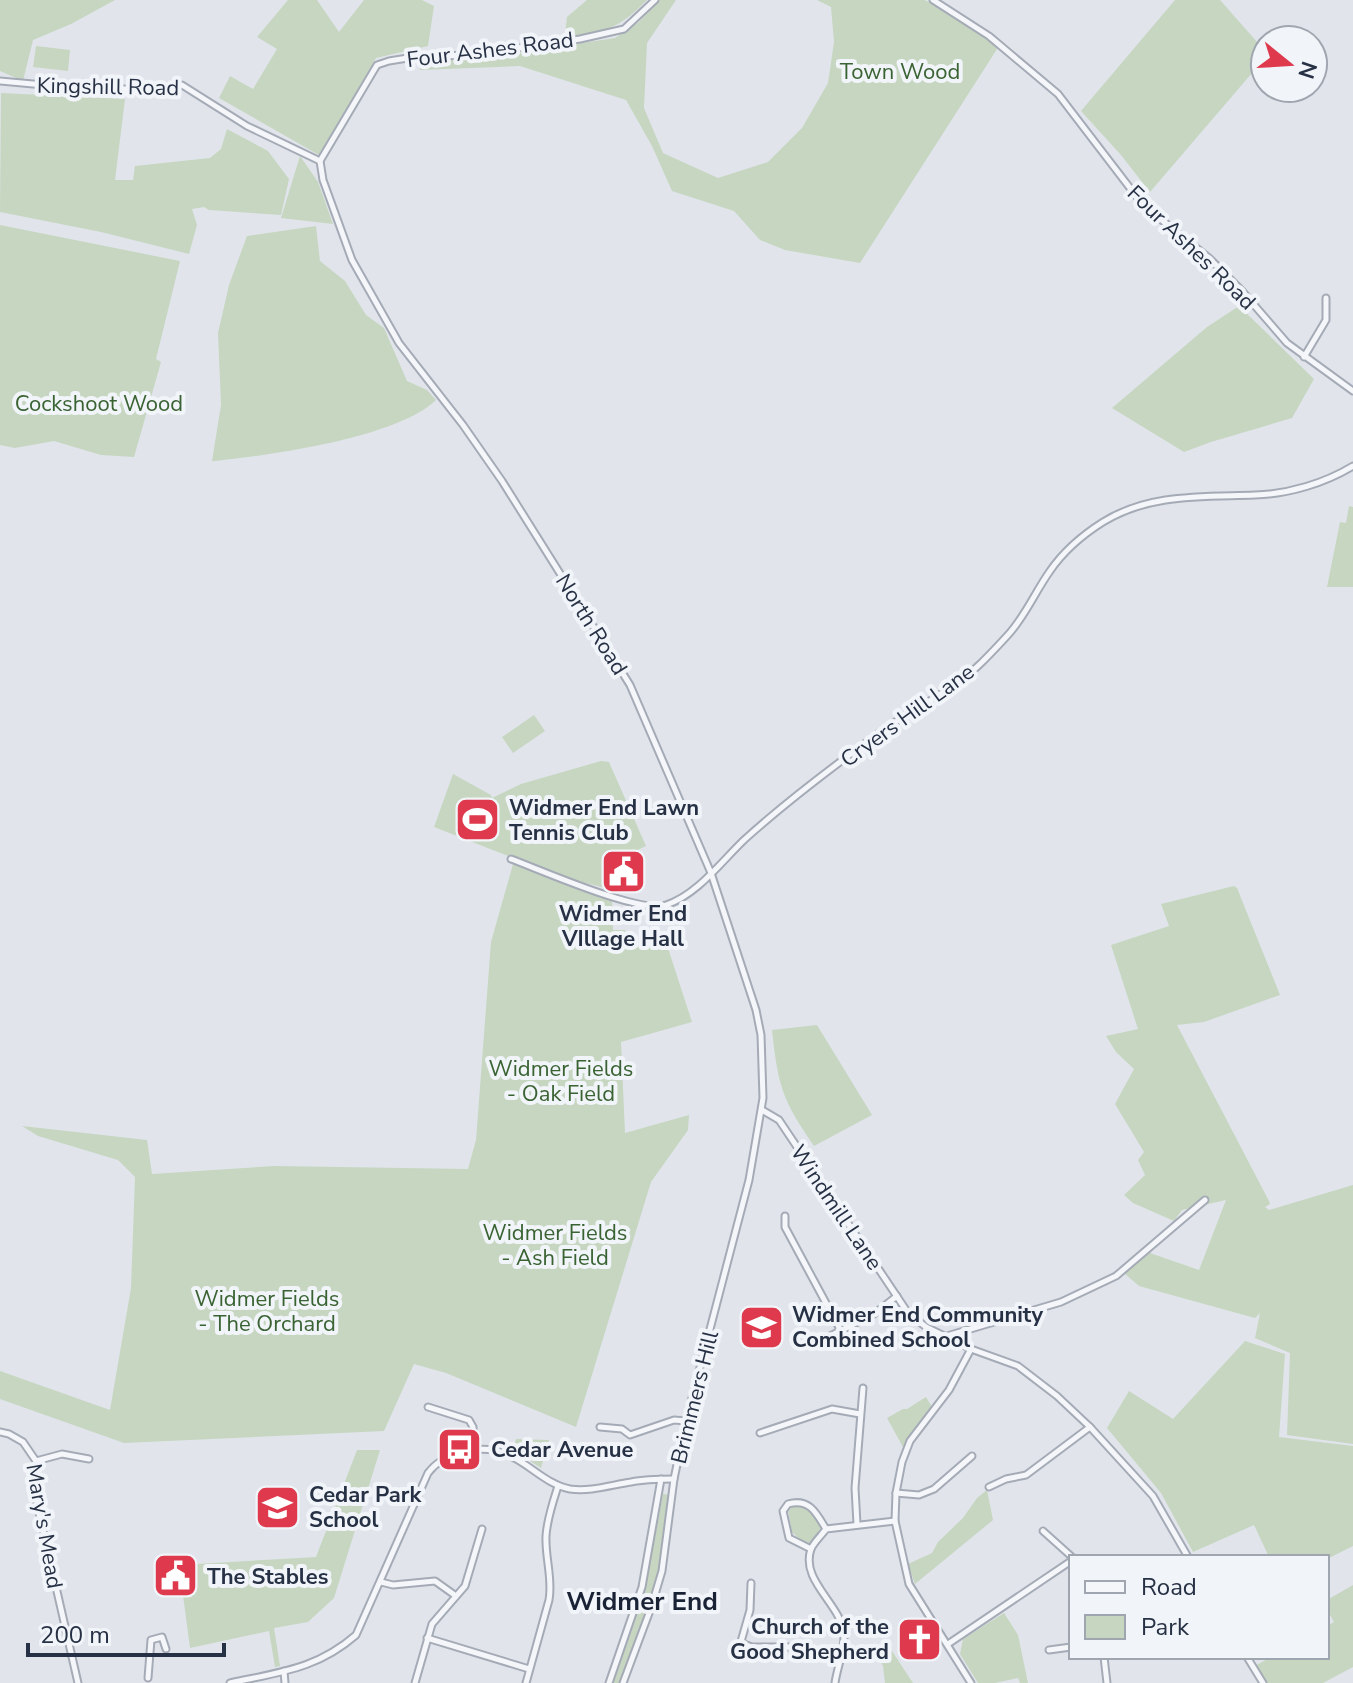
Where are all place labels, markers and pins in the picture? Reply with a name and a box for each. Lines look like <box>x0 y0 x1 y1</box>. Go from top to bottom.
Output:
place label: Widmer End Lawn Tennis Club <box>509 793 699 848</box>
sports icon: Widmer End Lawn Tennis Club <box>454 796 502 844</box>
public building icon: Widmer End VIllage Hall <box>599 848 647 896</box>
place label: Widmer End VIllage Hall <box>559 899 687 954</box>
place label: Widmer End Community Combined School <box>792 1300 1043 1355</box>
school or university icon: Widmer End Community Combined School <box>737 1303 785 1351</box>
bus stop icon: Cedar Avenue <box>436 1425 484 1473</box>
place label: Cedar Avenue <box>491 1435 634 1465</box>
place label: Cedar Park School <box>309 1480 422 1535</box>
school or university icon: Cedar Park School <box>254 1483 302 1531</box>
public building icon: The Stables <box>152 1552 200 1600</box>
place label: The Stables <box>207 1562 328 1592</box>
place label: Church of the Good Shepherd <box>730 1612 889 1667</box>
church icon: Church of the Good Shepherd <box>896 1615 944 1663</box>

